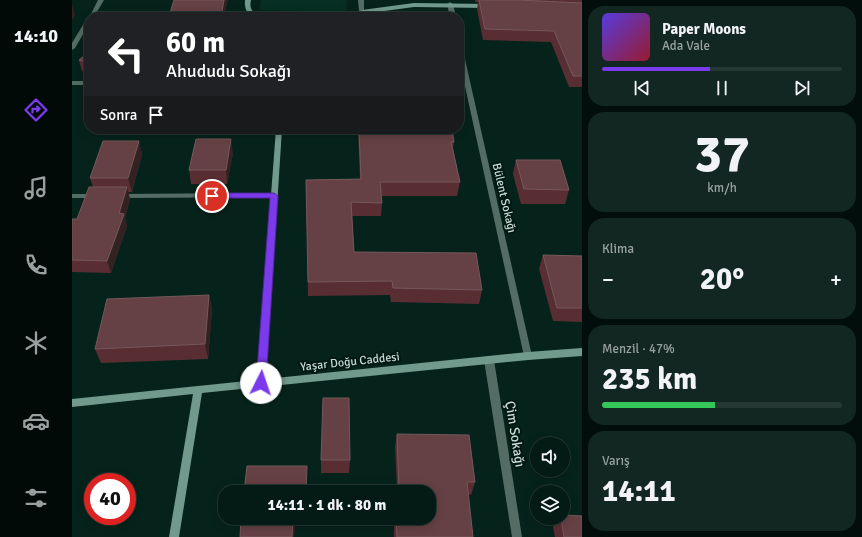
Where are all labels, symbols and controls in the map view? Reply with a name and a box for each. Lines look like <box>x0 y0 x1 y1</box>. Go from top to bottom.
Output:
text: Paper Moons <box>662 20 746 38</box>
text: 14:10 <box>14 25 58 47</box>
text: 60 m <box>166 26 225 60</box>
icon: left <box>100 28 152 80</box>
text: Ada Vale <box>662 38 710 54</box>
text: Ahududu Sokağı <box>166 60 291 82</box>
icon: previous <box>631 77 653 99</box>
icon: pause <box>711 77 733 99</box>
icon: next <box>791 77 813 99</box>
icon: directions <box>22 96 50 124</box>
icon: arrive <box>145 104 167 126</box>
text: Sonra <box>100 106 137 124</box>
text: 37 <box>694 122 750 186</box>
street label: Bülent Sokağı <box>489 162 519 234</box>
icon: music <box>22 174 50 202</box>
pin <box>195 179 229 213</box>
text: km/h <box>707 180 737 196</box>
icon: arrive <box>201 185 223 207</box>
text: Klima <box>602 241 634 257</box>
icon: phone <box>22 251 50 279</box>
text: 20° <box>700 261 744 298</box>
text: − <box>602 266 614 293</box>
text: + <box>830 266 842 293</box>
icon: climate <box>22 329 50 357</box>
text: Menzil · 47% <box>602 341 675 357</box>
street label: Yaşar Doğu Caddesi <box>299 349 401 375</box>
text: 235 km <box>602 361 697 398</box>
position arrow <box>240 362 282 404</box>
street label: Çim Sokağı <box>501 400 529 468</box>
icon: car <box>22 407 50 435</box>
map controls <box>530 437 570 525</box>
button: sound <box>530 437 570 477</box>
text: Varış <box>602 453 630 469</box>
speed limit sign: 40 <box>84 473 136 525</box>
text: 14:11 <box>602 473 676 510</box>
icon: filters <box>22 484 50 512</box>
button: layers <box>530 485 570 525</box>
text: 14:11 · 1 dk · 80 m <box>268 496 386 514</box>

